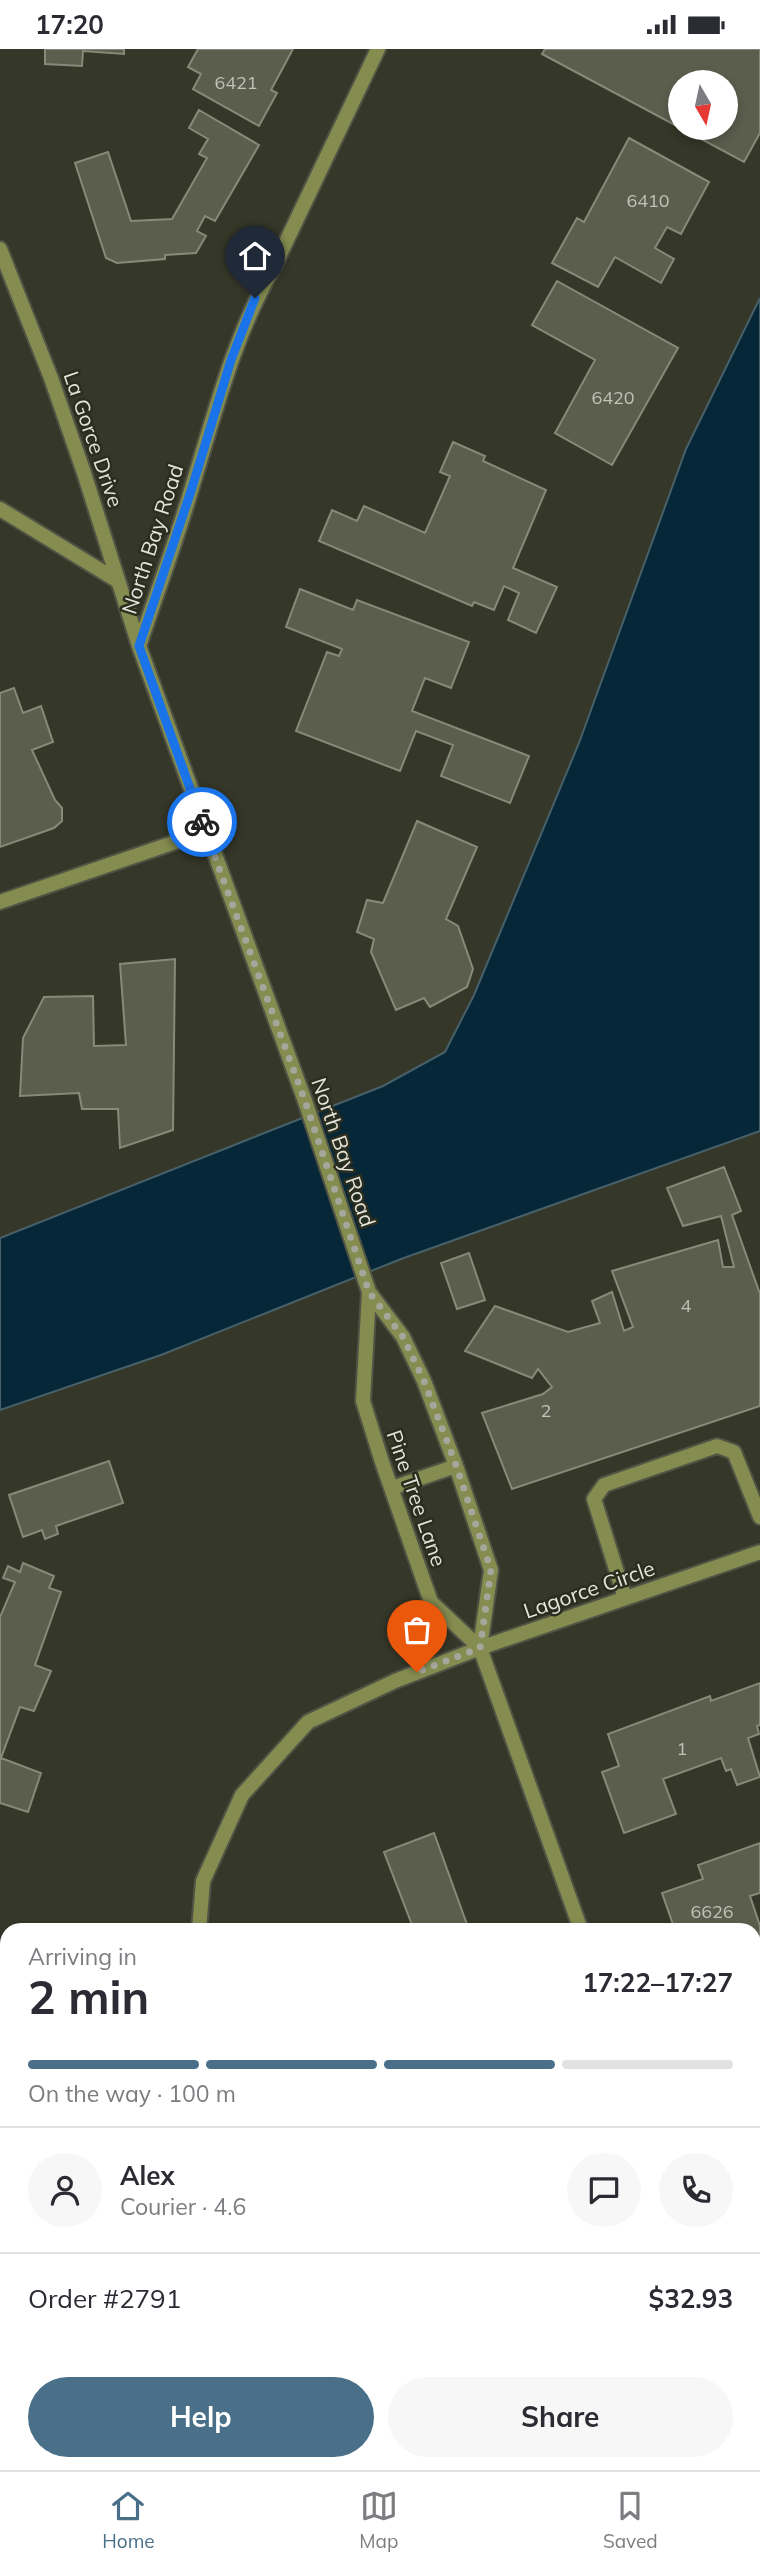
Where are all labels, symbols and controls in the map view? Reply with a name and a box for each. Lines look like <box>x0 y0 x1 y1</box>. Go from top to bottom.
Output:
text: 17:20 <box>35 8 104 41</box>
north arrow <box>668 70 738 140</box>
map controls <box>668 70 738 140</box>
house number: 6421 <box>214 71 258 94</box>
house number: 6410 <box>626 189 670 212</box>
pin <box>225 226 285 298</box>
icon: home <box>236 237 274 275</box>
street label: La Gorce Drive <box>59 368 129 510</box>
house number: 6420 <box>591 386 635 409</box>
street label: North Bay Road <box>116 461 188 617</box>
courier <box>167 787 237 857</box>
icon: bike <box>183 803 221 841</box>
street label: North Bay Road <box>306 1074 382 1230</box>
house number: 4 <box>681 1294 692 1317</box>
house number: 2 <box>541 1399 551 1422</box>
street label: Pine Tree Lane <box>382 1426 452 1570</box>
street label: Lagorce Circle <box>520 1554 658 1624</box>
pin <box>387 1600 447 1672</box>
icon: bag <box>398 1611 436 1649</box>
house number: 1 <box>677 1737 687 1760</box>
house number: 6626 <box>690 1900 734 1923</box>
text: Arriving in <box>28 1942 137 1971</box>
text: 17:22–17:27 <box>582 1966 733 1999</box>
text: 2 min <box>28 1968 149 2026</box>
text: On the way · 100 m <box>28 2079 236 2108</box>
button: person <box>28 2153 102 2227</box>
button: chat <box>567 2153 641 2227</box>
button: phone <box>659 2153 733 2227</box>
text: Alex <box>120 2159 175 2192</box>
text: Courier · 4.6 <box>120 2192 246 2221</box>
text: Order #2791 <box>28 2282 181 2315</box>
text: $32.93 <box>649 2282 733 2315</box>
button: Help <box>28 2377 374 2457</box>
button: Share <box>388 2377 733 2457</box>
tab: Home <box>102 2487 155 2553</box>
tab: Map <box>359 2487 398 2553</box>
tab: Saved <box>603 2487 658 2553</box>

